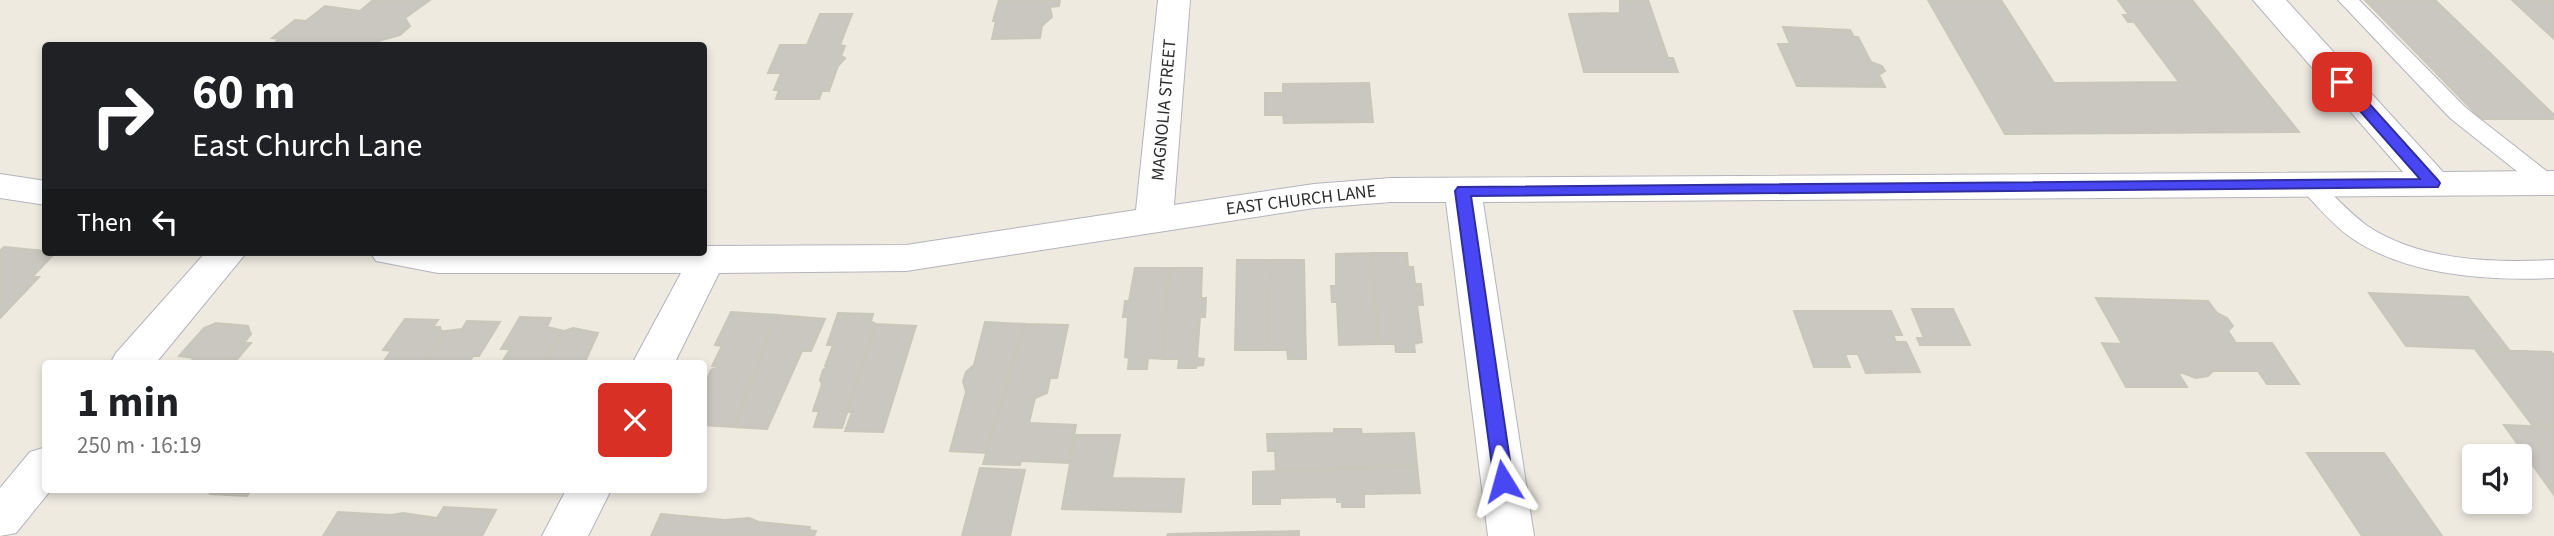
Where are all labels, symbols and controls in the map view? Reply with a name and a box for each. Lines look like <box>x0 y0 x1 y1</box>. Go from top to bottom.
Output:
street label: MAGNOLIA STREET <box>1145 38 1183 182</box>
pin <box>2312 52 2372 112</box>
text: 60 m <box>192 58 296 128</box>
icon: arrive <box>2323 63 2361 101</box>
icon: right <box>77 70 168 161</box>
text: East Church Lane <box>192 123 422 169</box>
street label: EAST CHURCH LANE <box>1225 178 1377 222</box>
icon: left <box>146 203 184 241</box>
text: Then <box>77 204 132 241</box>
text: 1 min <box>77 373 179 433</box>
button: close <box>598 383 672 457</box>
text: 250 m · 16:19 <box>77 429 201 462</box>
position arrow <box>1466 444 1540 518</box>
map controls <box>2462 444 2532 514</box>
button: sound <box>2462 444 2532 514</box>

